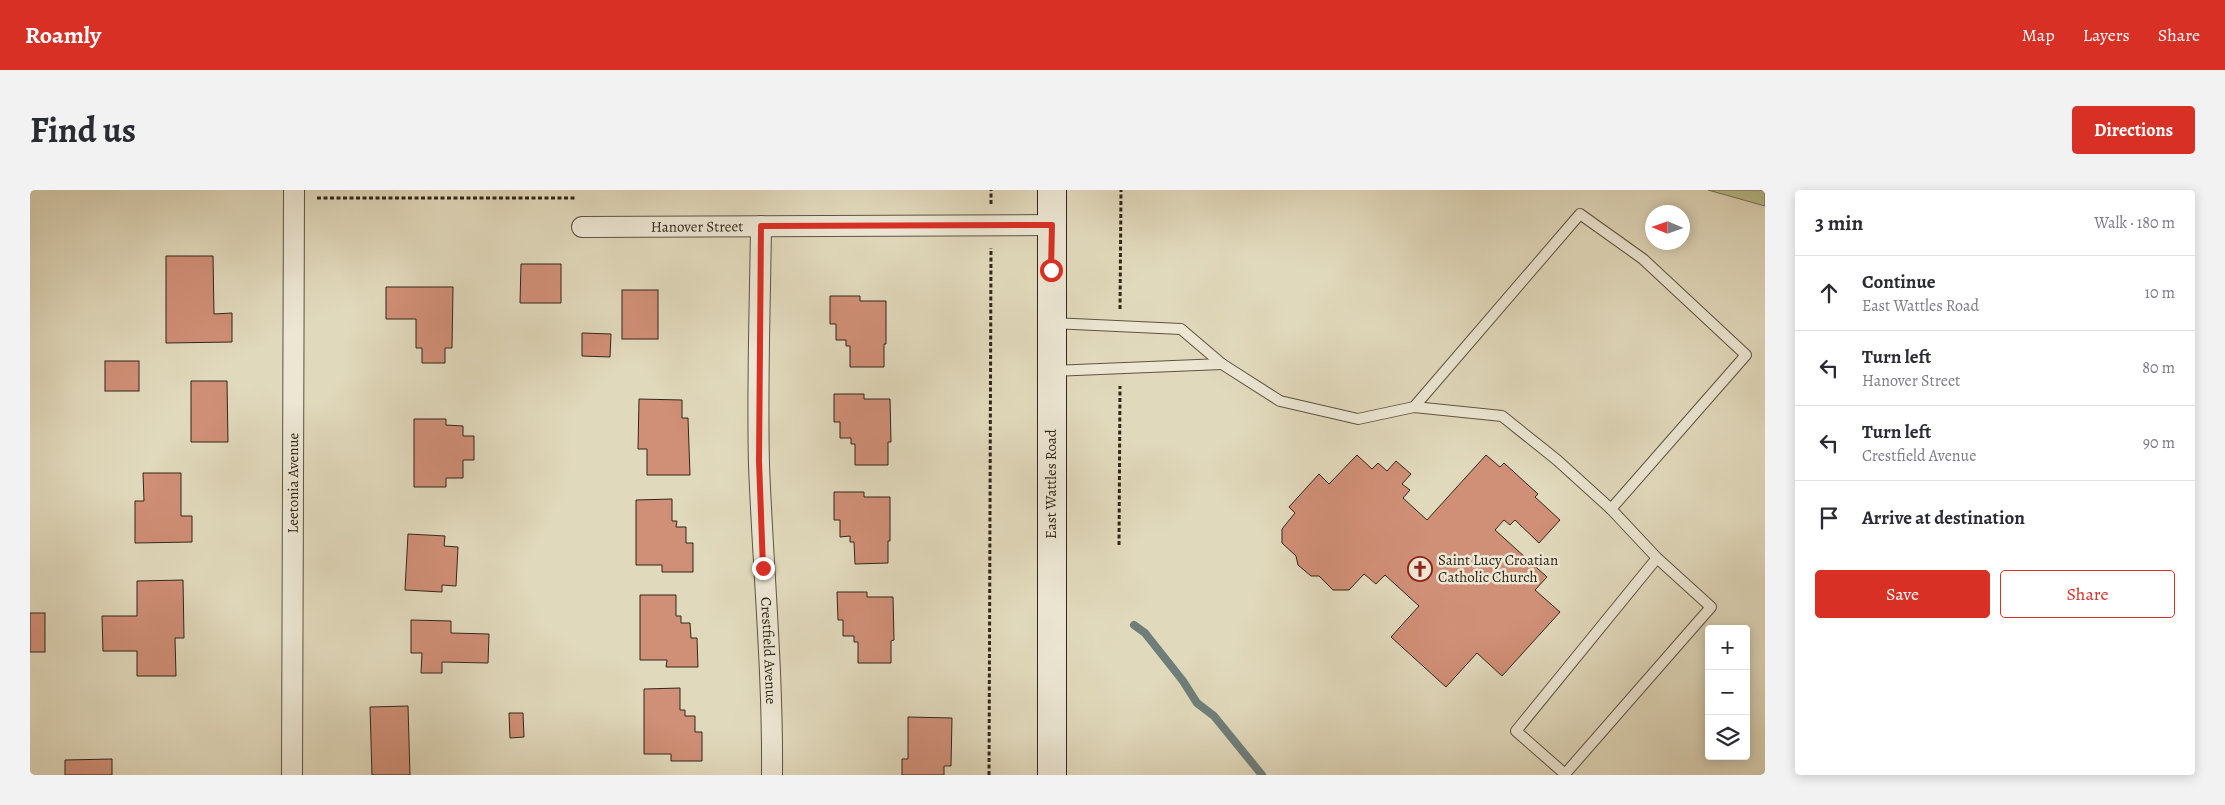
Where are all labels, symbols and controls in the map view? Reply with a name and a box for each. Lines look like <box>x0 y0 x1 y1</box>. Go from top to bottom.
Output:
text: Roamly <box>25 19 101 51</box>
text: Map <box>2022 23 2055 47</box>
text: Layers <box>2083 23 2130 47</box>
text: Share <box>2158 23 2200 47</box>
text: Find us <box>30 106 136 154</box>
button: Directions <box>2072 106 2195 154</box>
north arrow <box>1645 205 1690 250</box>
text: 3 min <box>1815 209 1863 237</box>
text: Walk · 180 m <box>2094 212 2175 234</box>
street label: Hanover Street <box>651 216 743 237</box>
route start <box>1040 259 1063 282</box>
text: Continue <box>1862 269 1936 295</box>
icon: ahead <box>1815 279 1843 307</box>
text: 10 m <box>2145 282 2175 304</box>
text: East Wattles Road <box>1862 295 1979 317</box>
text: Turn left <box>1862 344 1931 370</box>
icon: left <box>1815 354 1843 382</box>
text: 80 m <box>2142 357 2175 379</box>
text: Hanover Street <box>1862 370 1960 392</box>
text: Turn left <box>1862 419 1931 445</box>
street label: East Wattles Road <box>1041 428 1061 539</box>
icon: left <box>1815 429 1843 457</box>
street label: Leetonia Avenue <box>283 432 303 533</box>
text: 90 m <box>2143 432 2175 454</box>
text: Crestfield Avenue <box>1862 445 1976 467</box>
icon: arrive <box>1815 504 1843 532</box>
text: Arrive at destination <box>1862 505 2025 531</box>
place label: Saint Lucy Croatian Catholic Church <box>1438 550 1558 587</box>
church icon: Saint Lucy Croatian Catholic Church <box>1407 556 1433 582</box>
route end <box>752 557 775 580</box>
button: Save <box>1815 570 1990 618</box>
button: Share <box>2000 570 2175 618</box>
street label: Crestfield Avenue <box>756 596 781 705</box>
map controls <box>1705 625 1750 760</box>
button: + <box>1705 625 1750 670</box>
button: − <box>1705 670 1750 715</box>
button: layers <box>1705 715 1750 760</box>

